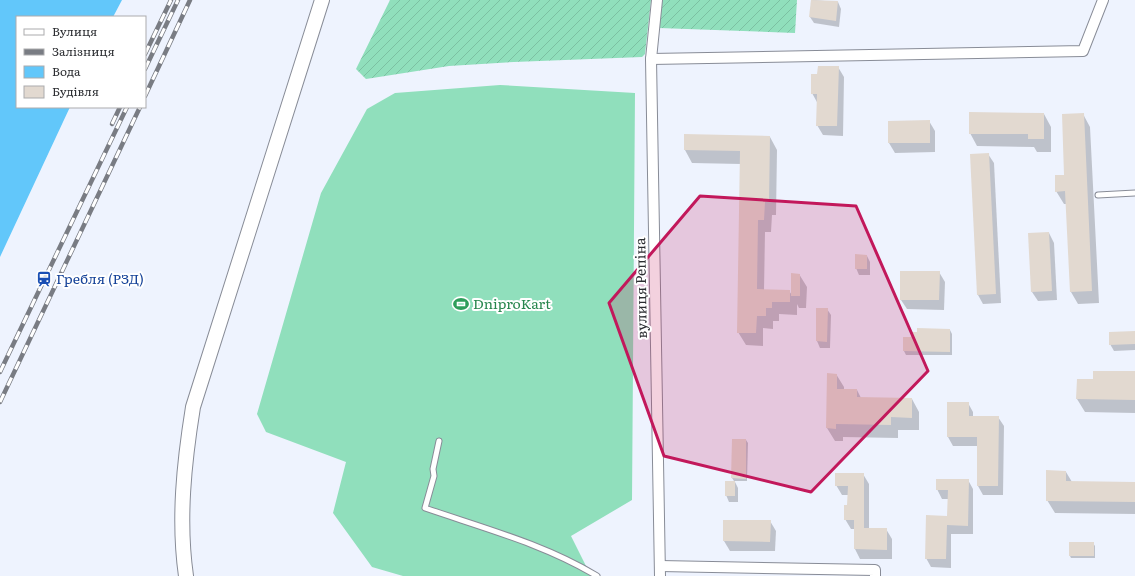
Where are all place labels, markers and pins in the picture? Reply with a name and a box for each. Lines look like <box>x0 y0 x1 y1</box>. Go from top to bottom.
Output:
place label: Гребля (РЗД) <box>56 268 144 288</box>
station icon: Гребля (РЗД) <box>35 270 53 288</box>
place label: DniproKart <box>473 293 551 313</box>
sports icon: DniproKart <box>452 295 470 313</box>

